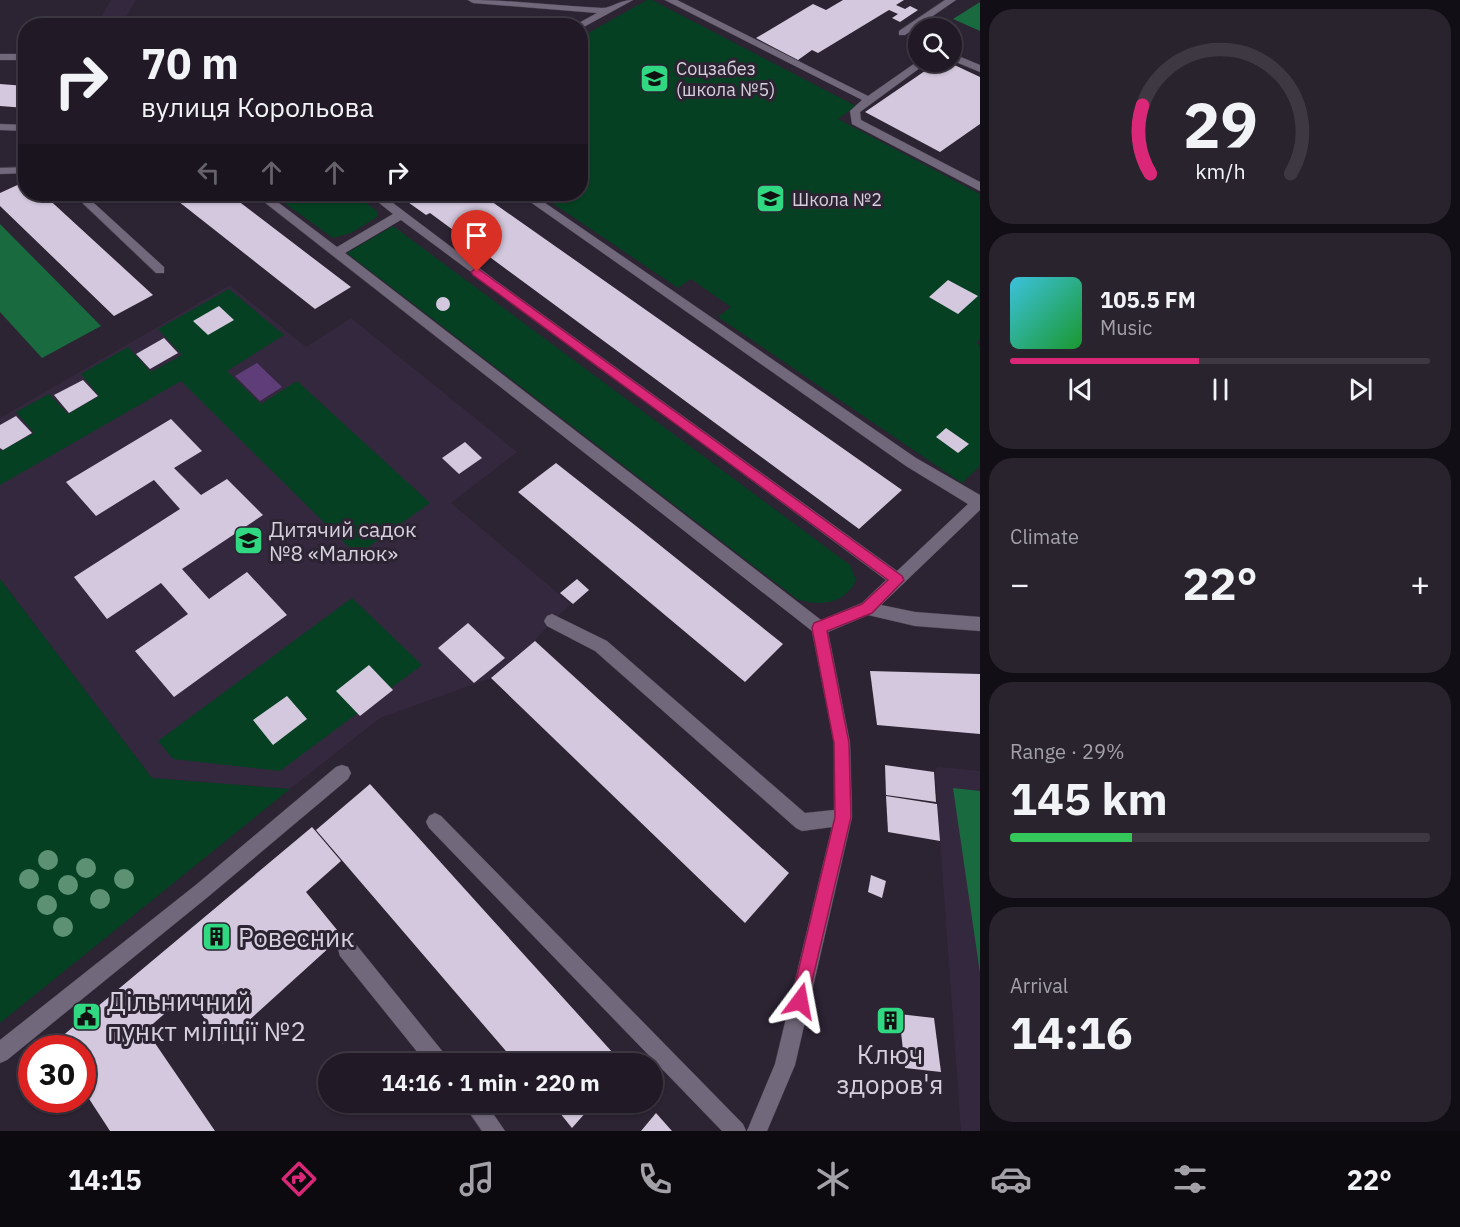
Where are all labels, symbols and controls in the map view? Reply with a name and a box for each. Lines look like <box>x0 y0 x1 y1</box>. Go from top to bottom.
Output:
map controls <box>908 18 962 72</box>
button: search <box>908 18 962 72</box>
text: 70 m <box>141 36 239 91</box>
icon: right <box>42 42 120 120</box>
place label: Соцзабез (школа №5) <box>676 57 775 101</box>
school or university icon: Соцзабез (школа №5) <box>639 62 671 94</box>
text: 29 <box>1183 84 1257 165</box>
text: вулиця Корольова <box>141 89 374 124</box>
icon: left <box>192 156 225 189</box>
icon: ahead <box>255 156 288 189</box>
icon: ahead <box>318 156 351 189</box>
icon: right <box>381 156 414 189</box>
text: km/h <box>1195 157 1245 185</box>
school or university icon: Школа №2 <box>755 183 787 215</box>
place label: Школа №2 <box>792 188 882 211</box>
pin <box>451 210 502 272</box>
icon: arrive <box>460 219 493 252</box>
text: 105.5 FM <box>1100 285 1196 314</box>
text: Music <box>1100 314 1152 341</box>
icon: previous <box>1064 373 1097 406</box>
icon: pause <box>1204 373 1237 406</box>
icon: next <box>1344 373 1377 406</box>
place label: Дитячий садок №8 «Малюк» <box>269 515 417 567</box>
text: Climate <box>1010 523 1079 550</box>
school or university icon: Дитячий садок №8 «Малюк» <box>232 525 264 557</box>
text: 22° <box>1182 554 1258 612</box>
text: − <box>1010 562 1030 605</box>
text: + <box>1410 562 1430 605</box>
text: Range · 29% <box>1010 738 1125 765</box>
text: 145 km <box>1010 769 1168 827</box>
place label: Ровесник <box>238 920 355 954</box>
building icon: Ровесник <box>201 921 233 953</box>
position arrow <box>768 969 832 1033</box>
text: Arrival <box>1010 972 1068 999</box>
place label: Дільничний пункт міліції №2 <box>107 984 306 1048</box>
public building icon: Дільничний пункт міліції №2 <box>70 1000 102 1032</box>
text: 14:16 <box>1010 1003 1133 1061</box>
building icon: Ключ здоров'я <box>874 1004 906 1036</box>
speed limit sign: 30 <box>18 1035 96 1113</box>
place label: Ключ здоров'я <box>837 1037 943 1101</box>
text: 14:16 · 1 min · 220 m <box>381 1068 600 1097</box>
icon: directions <box>278 1158 320 1200</box>
icon: music <box>456 1158 498 1200</box>
icon: phone <box>634 1158 676 1200</box>
icon: climate <box>812 1158 854 1200</box>
icon: car <box>990 1158 1032 1200</box>
icon: filters <box>1169 1158 1211 1200</box>
text: 14:15 <box>68 1162 142 1197</box>
text: 22° <box>1347 1162 1392 1197</box>

